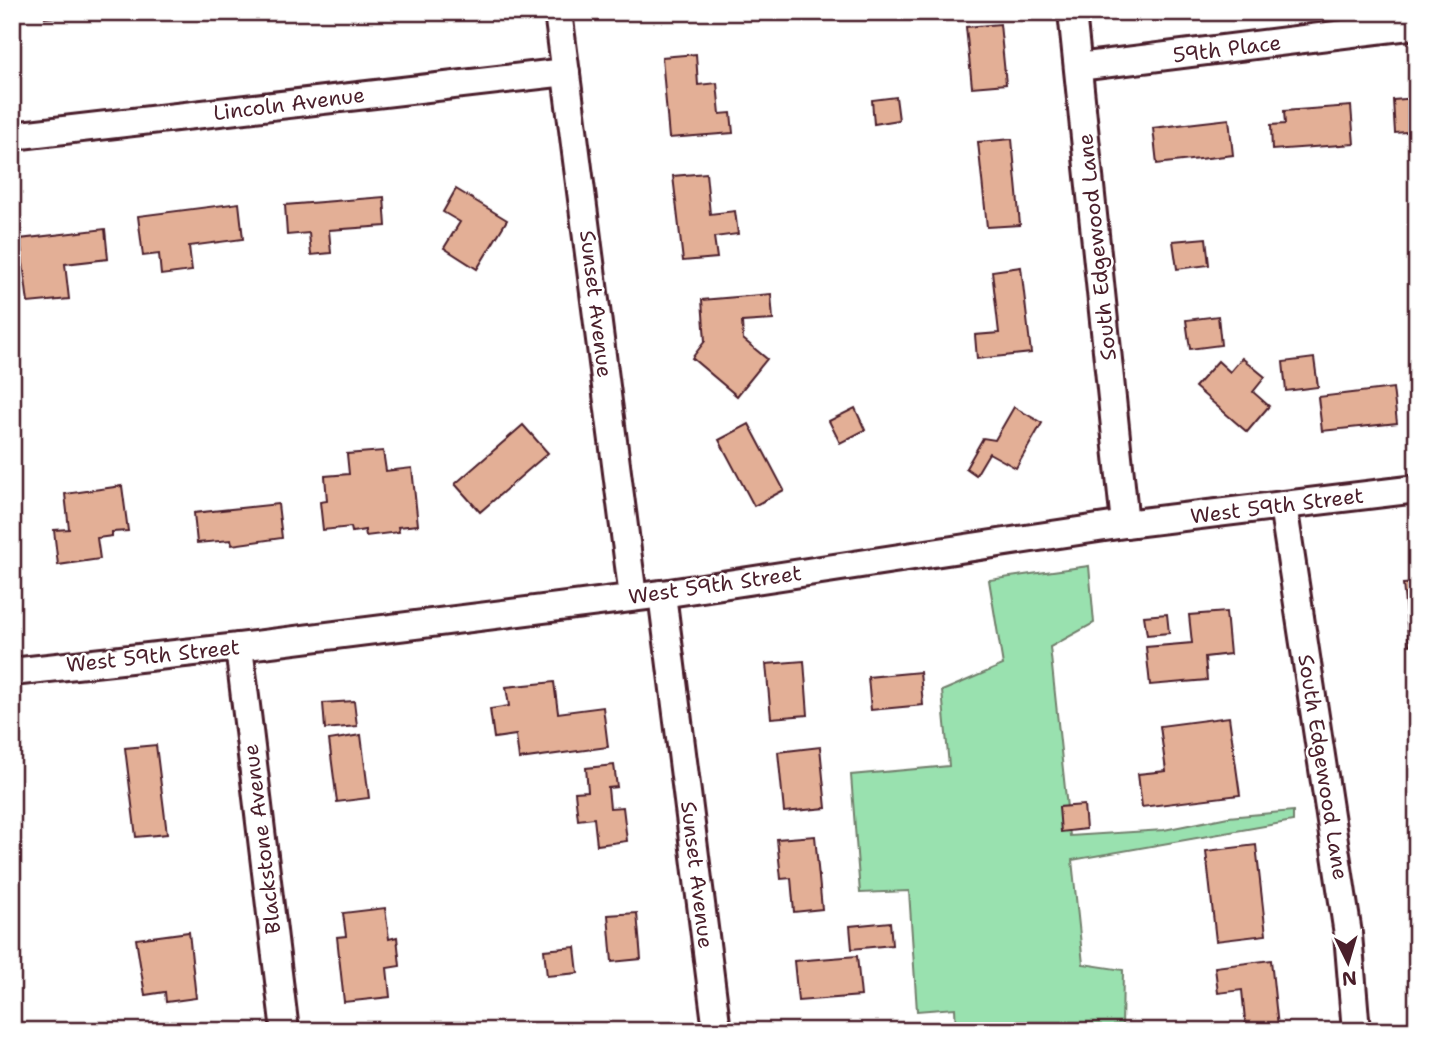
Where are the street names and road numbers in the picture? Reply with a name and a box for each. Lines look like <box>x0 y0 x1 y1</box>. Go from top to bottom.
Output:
street label: 59th Place <box>1171 28 1283 70</box>
street label: Lincoln Avenue <box>212 81 366 127</box>
street label: South Edgewood Lane <box>1071 132 1123 362</box>
street label: Sunset Avenue <box>573 229 619 379</box>
street label: West 59th Street <box>1189 481 1365 531</box>
street label: West 59th Street <box>627 559 803 611</box>
street label: West 59th Street <box>65 633 241 679</box>
street label: South Edgewood Lane <box>1291 652 1355 882</box>
street label: Blackstone Avenue <box>236 742 288 936</box>
street label: Sunset Avenue <box>674 800 720 950</box>

